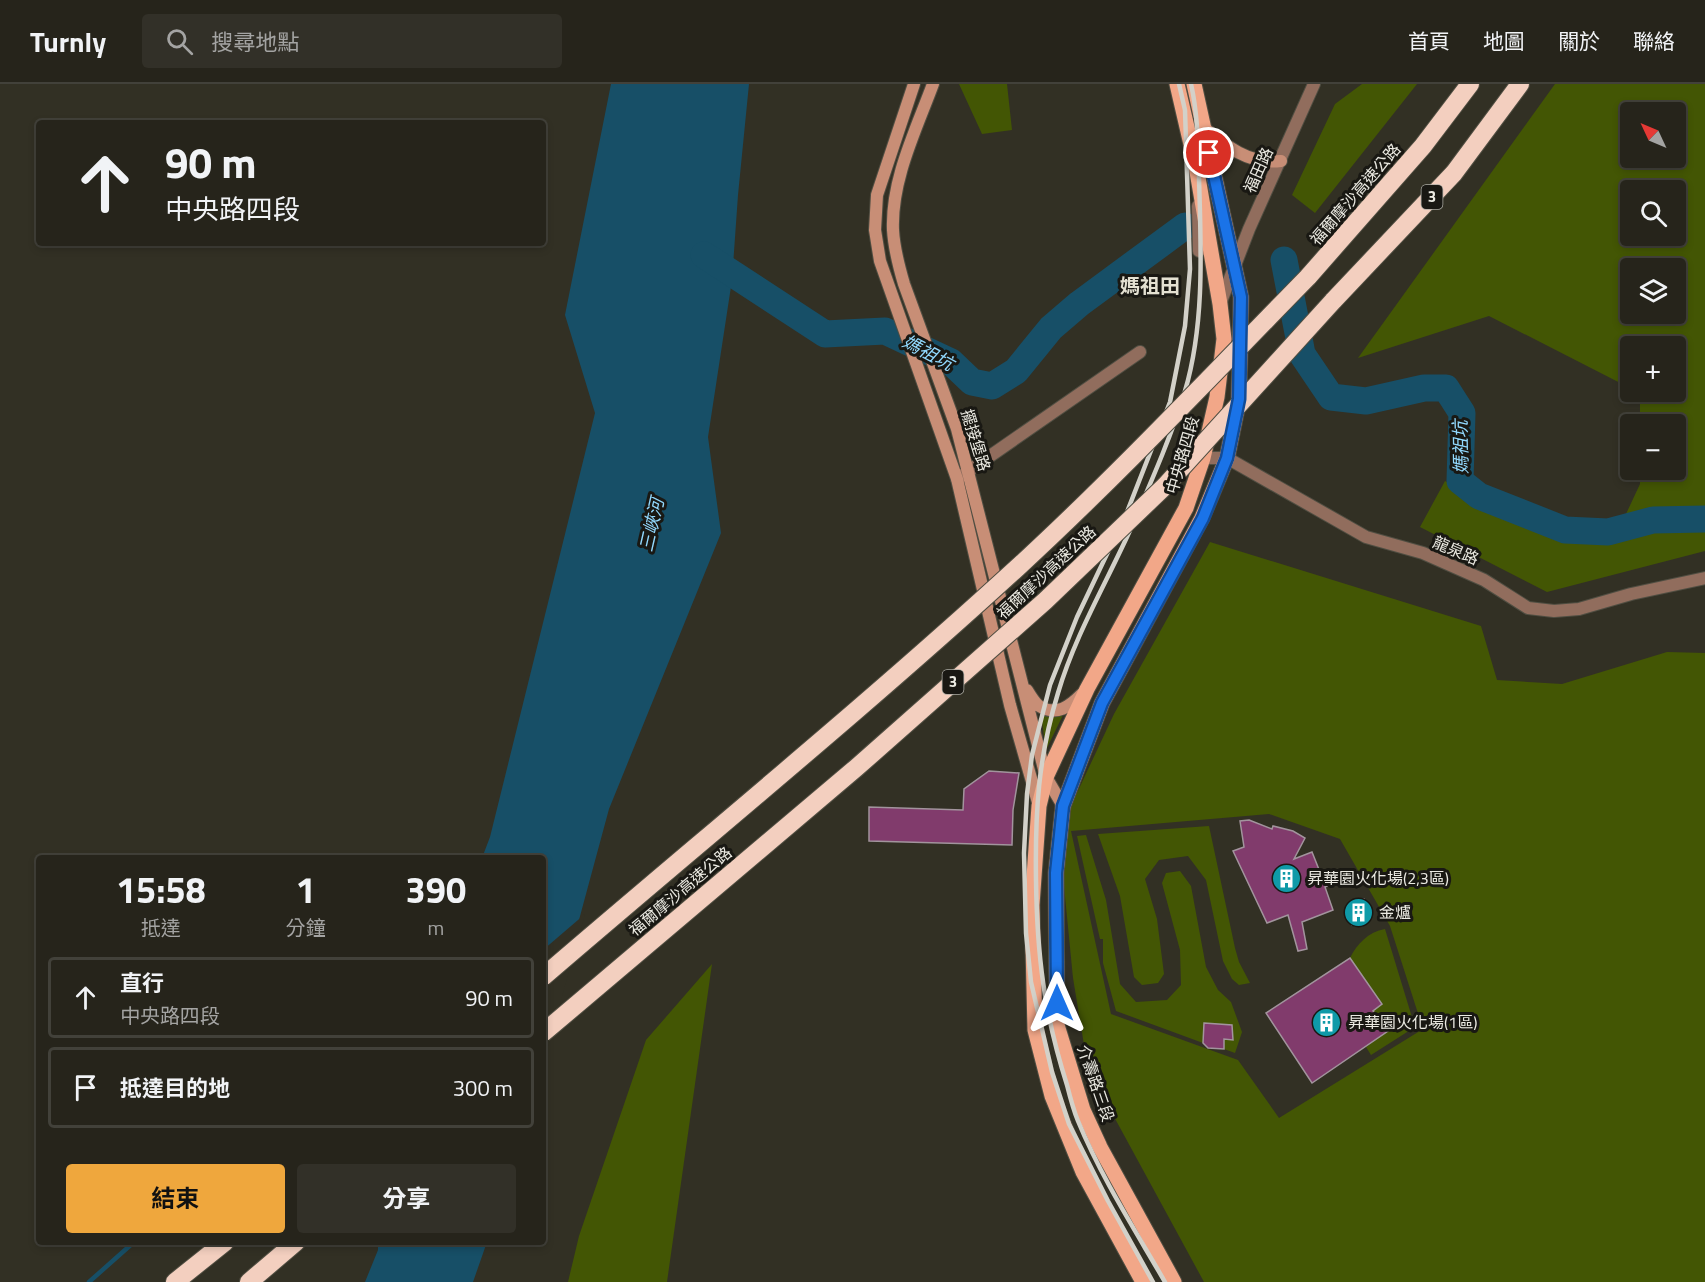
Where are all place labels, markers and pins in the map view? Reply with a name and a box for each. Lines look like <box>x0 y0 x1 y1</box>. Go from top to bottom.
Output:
pin <box>1183 127 1234 178</box>
building icon: 昇華園火化場(2,3區) <box>1270 862 1302 894</box>
place label: 昇華園火化場(2,3區) <box>1307 866 1449 890</box>
building icon: 金爐 <box>1342 896 1374 928</box>
place label: 金爐 <box>1379 900 1411 924</box>
building icon: 昇華園火化場(1區) <box>1311 1006 1343 1038</box>
place label: 昇華園火化場(1區) <box>1348 1010 1477 1034</box>

